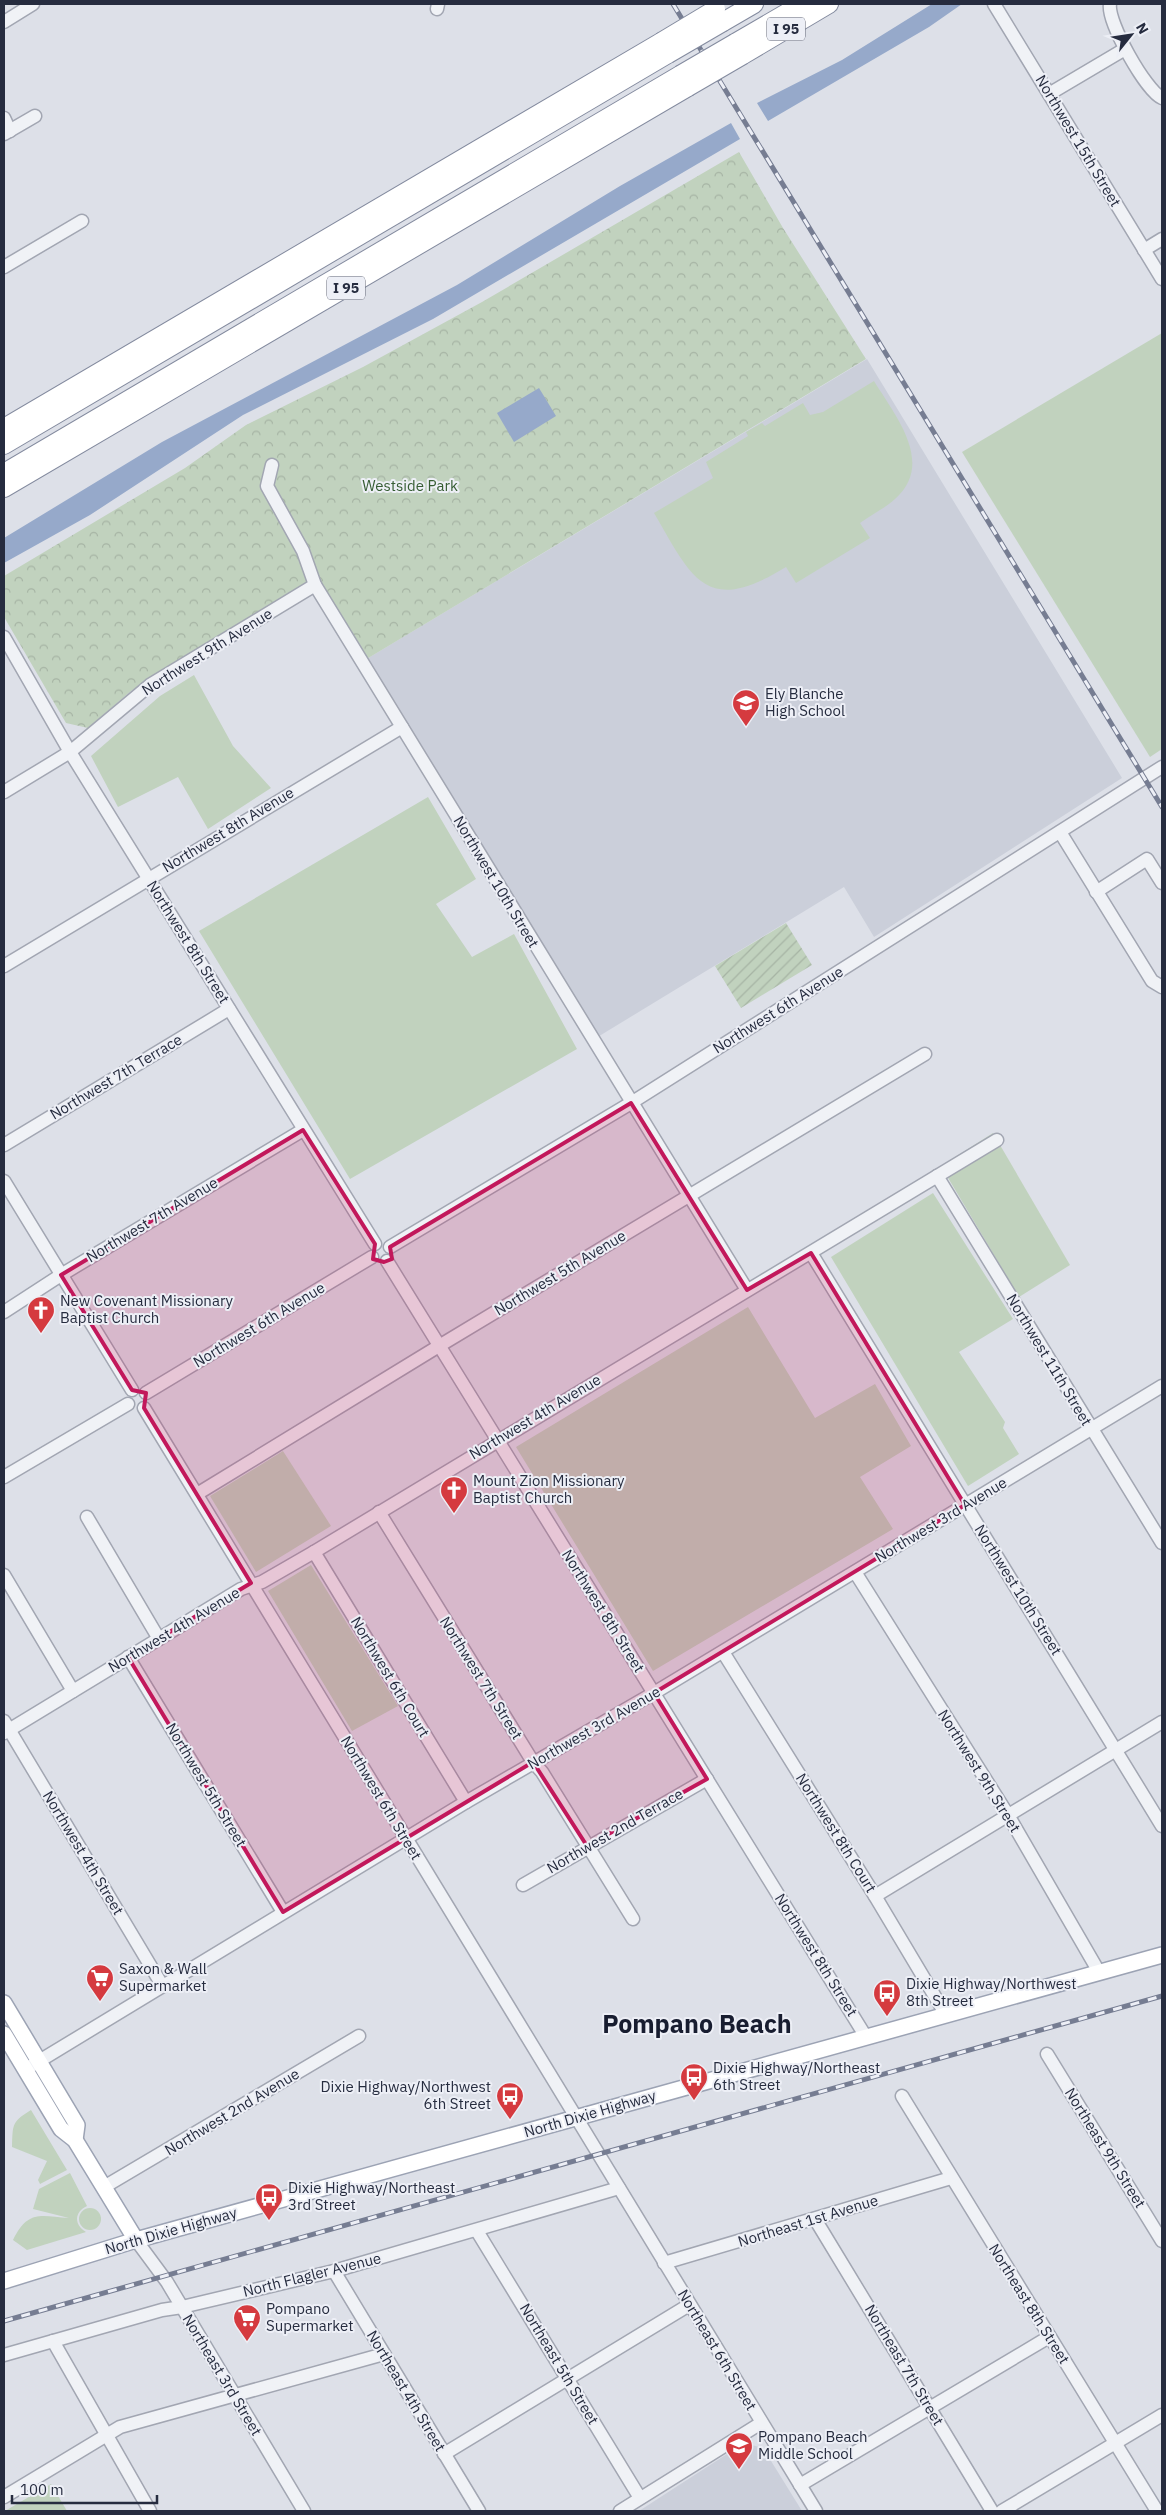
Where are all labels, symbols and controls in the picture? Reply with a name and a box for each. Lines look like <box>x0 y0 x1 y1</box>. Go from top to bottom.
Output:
north arrow <box>1106 10 1156 60</box>
road number: I 95 <box>767 18 805 40</box>
text: N <box>1132 20 1153 37</box>
street label: Northwest 15th Street <box>1032 71 1125 210</box>
road number: I 95 <box>327 276 365 300</box>
park label: Westside Park <box>362 476 458 495</box>
street label: Northwest 9th Avenue <box>138 604 276 699</box>
place label: Ely Blanche High School <box>765 684 845 720</box>
school or university icon: Ely Blanche High School <box>731 688 761 727</box>
street label: Northwest 8th Avenue <box>158 783 297 876</box>
street label: Northwest 10th Street <box>450 812 543 951</box>
street label: Northwest 8th Street <box>143 877 234 1007</box>
street label: Northwest 6th Avenue <box>709 962 847 1057</box>
street label: Northwest 7th Terrace <box>46 1030 185 1124</box>
street label: Northwest 7th Avenue <box>82 1173 221 1266</box>
street label: Northwest 5th Avenue <box>490 1226 629 1319</box>
street label: Northwest 6th Avenue <box>189 1278 328 1371</box>
street label: Northwest 11th Street <box>1003 1290 1096 1429</box>
place label: New Covenant Missionary Baptist Church <box>60 1291 234 1327</box>
church icon: New Covenant Missionary Baptist Church <box>26 1295 56 1334</box>
street label: Northwest 4th Avenue <box>465 1370 604 1463</box>
place label: Mount Zion Missionary Baptist Church <box>473 1471 625 1507</box>
street label: Northwest 3rd Avenue <box>871 1473 1010 1567</box>
church icon: Mount Zion Missionary Baptist Church <box>439 1475 469 1514</box>
street label: Northwest 10th Street <box>971 1521 1066 1659</box>
street label: Northwest 8th Street <box>558 1546 649 1676</box>
street label: Northwest 4th Avenue <box>104 1583 243 1676</box>
street label: Northwest 6th Court <box>347 1613 434 1741</box>
street label: Northwest 7th Street <box>436 1613 527 1743</box>
street label: Northwest 3rd Avenue <box>524 1682 664 1773</box>
street label: Northwest 9th Street <box>934 1706 1025 1836</box>
street label: Northwest 5th Street <box>162 1719 251 1850</box>
street label: Northwest 6th Street <box>337 1732 426 1863</box>
street label: Northwest 8th Court <box>792 1769 881 1896</box>
street label: Northwest 2nd Terrace <box>543 1784 686 1877</box>
street label: Northwest 4th Street <box>39 1787 128 1918</box>
street label: Northwest 8th Street <box>771 1890 862 2020</box>
place label: Saxon & Wall Supermarket <box>119 1959 207 1995</box>
supermarket icon: Saxon & Wall Supermarket <box>85 1963 115 2002</box>
place label: Dixie Highway/Northwest 8th Street <box>906 1974 1077 2010</box>
bus stop icon: Dixie Highway/Northwest 8th Street <box>872 1978 902 2017</box>
district label: Pompano Beach <box>602 2007 792 2040</box>
place label: Dixie Highway/Northeast 6th Street <box>713 2058 880 2094</box>
bus stop icon: Dixie Highway/Northeast 6th Street <box>679 2062 709 2101</box>
street label: Northwest 2nd Avenue <box>161 2064 303 2159</box>
place label: Dixie Highway/Northwest 6th Street <box>320 2077 491 2113</box>
bus stop icon: Dixie Highway/Northwest 6th Street <box>495 2081 525 2120</box>
street label: Northeast 9th Street <box>1061 2084 1150 2211</box>
street label: North Dixie Highway <box>522 2085 659 2141</box>
place label: Dixie Highway/Northeast 3rd Street <box>288 2178 455 2214</box>
bus stop icon: Dixie Highway/Northeast 3rd Street <box>254 2182 284 2221</box>
street label: Northeast 1st Avenue <box>735 2190 880 2251</box>
street label: North Dixie Highway <box>103 2202 240 2258</box>
street label: Northeast 8th Street <box>985 2240 1074 2367</box>
street label: North Flagler Avenue <box>241 2248 383 2301</box>
street label: Northeast 6th Street <box>674 2286 761 2414</box>
place label: Pompano Supermarket <box>266 2299 353 2335</box>
street label: Northeast 5th Street <box>516 2300 603 2428</box>
street label: Northeast 7th Street <box>861 2301 948 2429</box>
supermarket icon: Pompano Supermarket <box>232 2303 262 2342</box>
street label: Northeast 3rd Street <box>179 2311 266 2439</box>
street label: Northeast 4th Street <box>363 2327 450 2455</box>
place label: Pompano Beach Middle School <box>758 2427 868 2463</box>
school or university icon: Pompano Beach Middle School <box>724 2431 754 2470</box>
scale bar <box>12 2472 158 2504</box>
text: 100 m <box>20 2480 64 2499</box>

